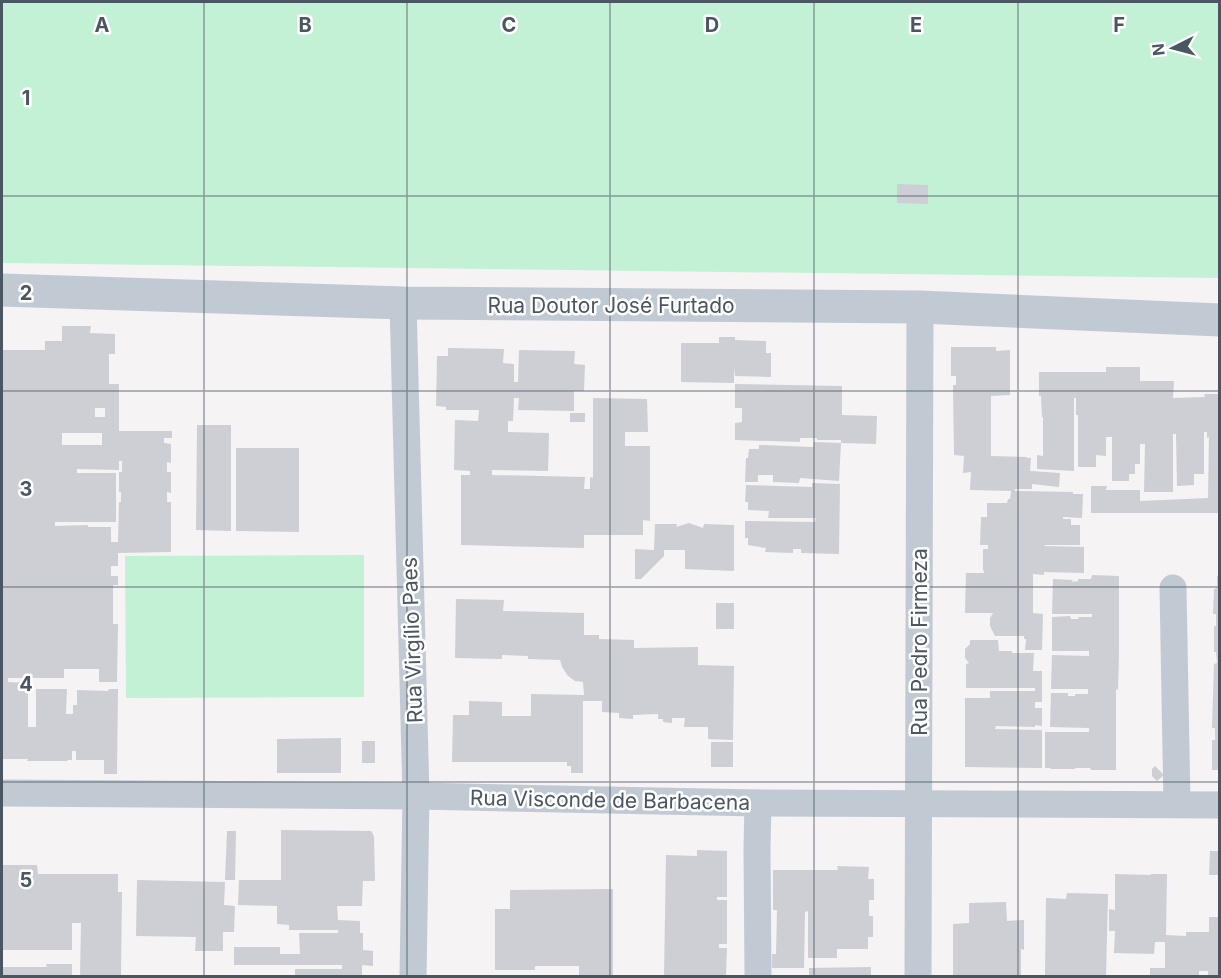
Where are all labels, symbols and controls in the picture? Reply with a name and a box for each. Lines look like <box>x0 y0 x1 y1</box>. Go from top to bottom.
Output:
text: A <box>95 13 110 37</box>
text: B <box>298 13 312 37</box>
text: C <box>502 13 516 37</box>
text: D <box>705 13 719 37</box>
text: E <box>910 13 922 37</box>
text: F <box>1113 13 1125 37</box>
north arrow <box>1143 18 1203 78</box>
text: N <box>1147 42 1169 57</box>
text: 1 <box>22 86 30 110</box>
text: 2 <box>20 281 32 305</box>
street label: Rua Doutor José Furtado <box>487 293 735 318</box>
text: 3 <box>20 477 32 501</box>
street label: Rua Pedro Firmeza <box>907 548 932 736</box>
street label: Rua Virgílio Paes <box>397 557 427 723</box>
text: 4 <box>19 672 33 696</box>
street label: Rua Visconde de Barbacena <box>470 785 750 815</box>
text: 5 <box>20 868 32 892</box>

